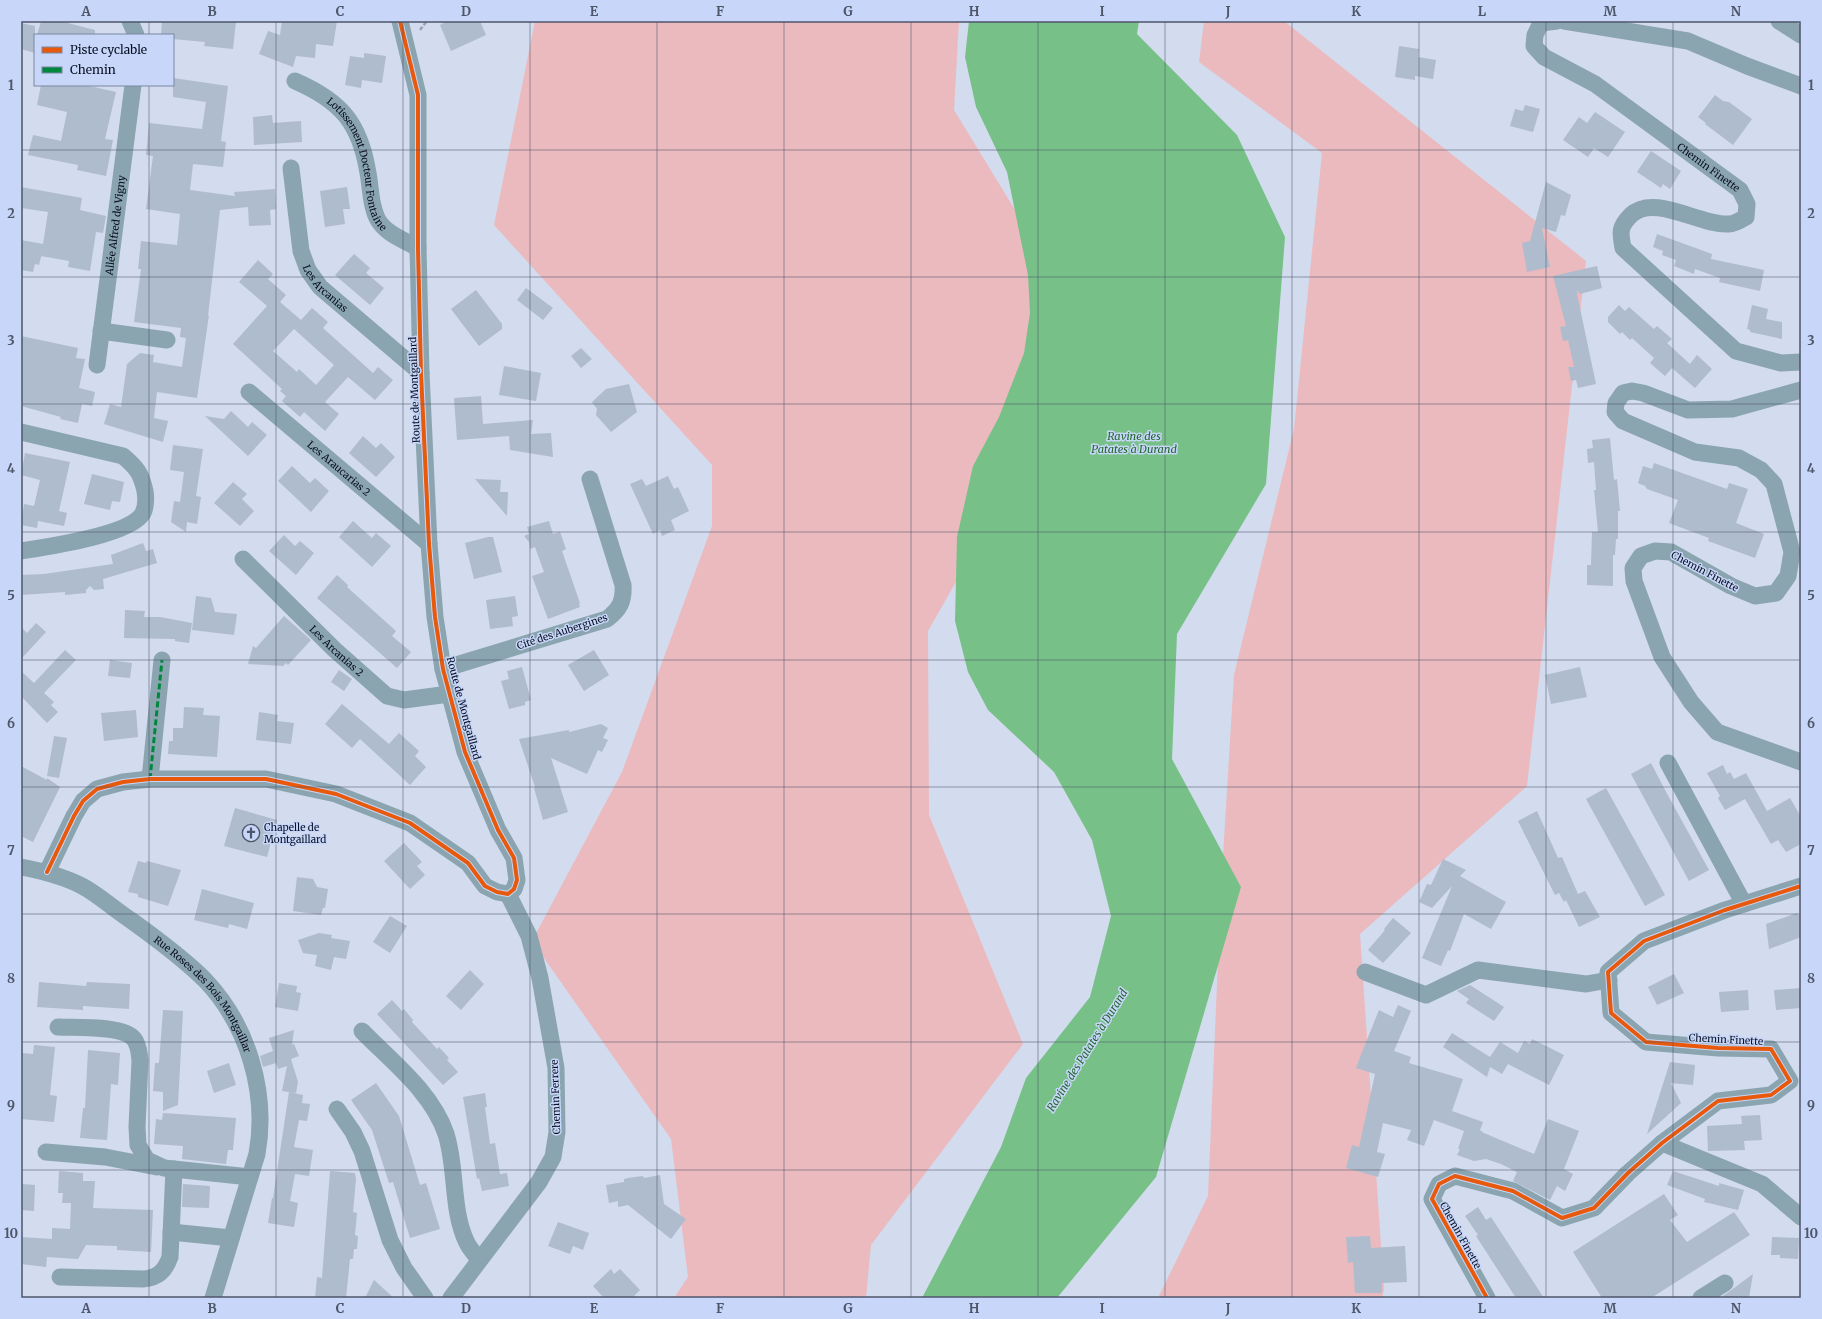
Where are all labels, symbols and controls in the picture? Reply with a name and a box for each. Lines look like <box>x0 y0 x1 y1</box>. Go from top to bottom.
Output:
text: A <box>80 3 91 20</box>
text: B <box>207 3 217 20</box>
text: C <box>336 3 345 20</box>
text: D <box>461 3 471 20</box>
text: E <box>590 3 599 20</box>
text: F <box>716 3 724 20</box>
text: G <box>843 3 853 20</box>
text: H <box>969 3 980 20</box>
text: I <box>1099 3 1105 20</box>
text: J <box>1224 3 1231 20</box>
text: K <box>1351 3 1361 20</box>
text: L <box>1478 3 1487 20</box>
text: M <box>1603 3 1617 20</box>
text: N <box>1731 3 1742 20</box>
legend <box>34 34 174 86</box>
text: Piste cyclable <box>70 42 147 57</box>
text: Chemin <box>70 62 116 77</box>
text: 1 <box>8 77 14 94</box>
text: 1 <box>1808 77 1814 94</box>
street label: Lotissement Docteur Fontaine <box>324 95 390 234</box>
street label: Chemin Finette <box>1674 140 1742 195</box>
street label: Allée Alfred de Vigny <box>102 174 128 277</box>
text: 2 <box>7 205 15 222</box>
text: 2 <box>1807 205 1815 222</box>
street label: Les Arcanias <box>300 263 350 315</box>
text: 3 <box>7 332 15 349</box>
text: 3 <box>1807 332 1815 349</box>
street label: Route de Montgaillard <box>406 337 423 443</box>
water label: Ravine des Patates à Durand <box>1091 429 1177 456</box>
street label: Les Araucarias 2 <box>305 438 373 499</box>
text: 4 <box>7 460 16 477</box>
text: 4 <box>1807 460 1816 477</box>
street label: Chemin Finette <box>1669 548 1741 595</box>
text: 5 <box>7 587 15 604</box>
text: 5 <box>1807 587 1815 604</box>
street label: Cité des Aubergines <box>515 611 609 652</box>
street label: Les Arcanias 2 <box>307 623 366 679</box>
street label: Route de Montgaillard <box>444 655 484 761</box>
text: 6 <box>7 715 15 732</box>
text: 6 <box>1807 715 1815 732</box>
place label: Chapelle de Montgaillard <box>264 821 326 846</box>
church icon: Chapelle de Montgaillard <box>241 823 261 843</box>
text: 7 <box>7 842 15 859</box>
text: 7 <box>1807 842 1815 859</box>
street label: Rue Roses des Bois Montgaillar <box>151 933 254 1055</box>
text: 8 <box>7 970 15 987</box>
text: 8 <box>1807 970 1815 987</box>
water label: Ravine des Patates à Durand <box>1044 986 1131 1114</box>
street label: Chemin Finette <box>1688 1031 1763 1048</box>
street label: Chemin Ferrere <box>548 1059 563 1135</box>
text: 9 <box>7 1097 15 1114</box>
text: 9 <box>1807 1097 1815 1114</box>
street label: Chemin Finette <box>1437 1200 1484 1271</box>
text: 10 <box>4 1225 18 1242</box>
text: 10 <box>1804 1225 1818 1242</box>
text: A <box>80 1300 91 1317</box>
text: B <box>207 1300 217 1317</box>
text: C <box>336 1300 345 1317</box>
text: D <box>461 1300 471 1317</box>
text: E <box>590 1300 599 1317</box>
text: F <box>716 1300 724 1317</box>
text: G <box>843 1300 853 1317</box>
text: H <box>969 1300 980 1317</box>
text: I <box>1099 1300 1105 1317</box>
text: J <box>1224 1300 1231 1317</box>
text: K <box>1351 1300 1361 1317</box>
text: L <box>1478 1300 1487 1317</box>
text: M <box>1603 1300 1617 1317</box>
text: N <box>1731 1300 1742 1317</box>

